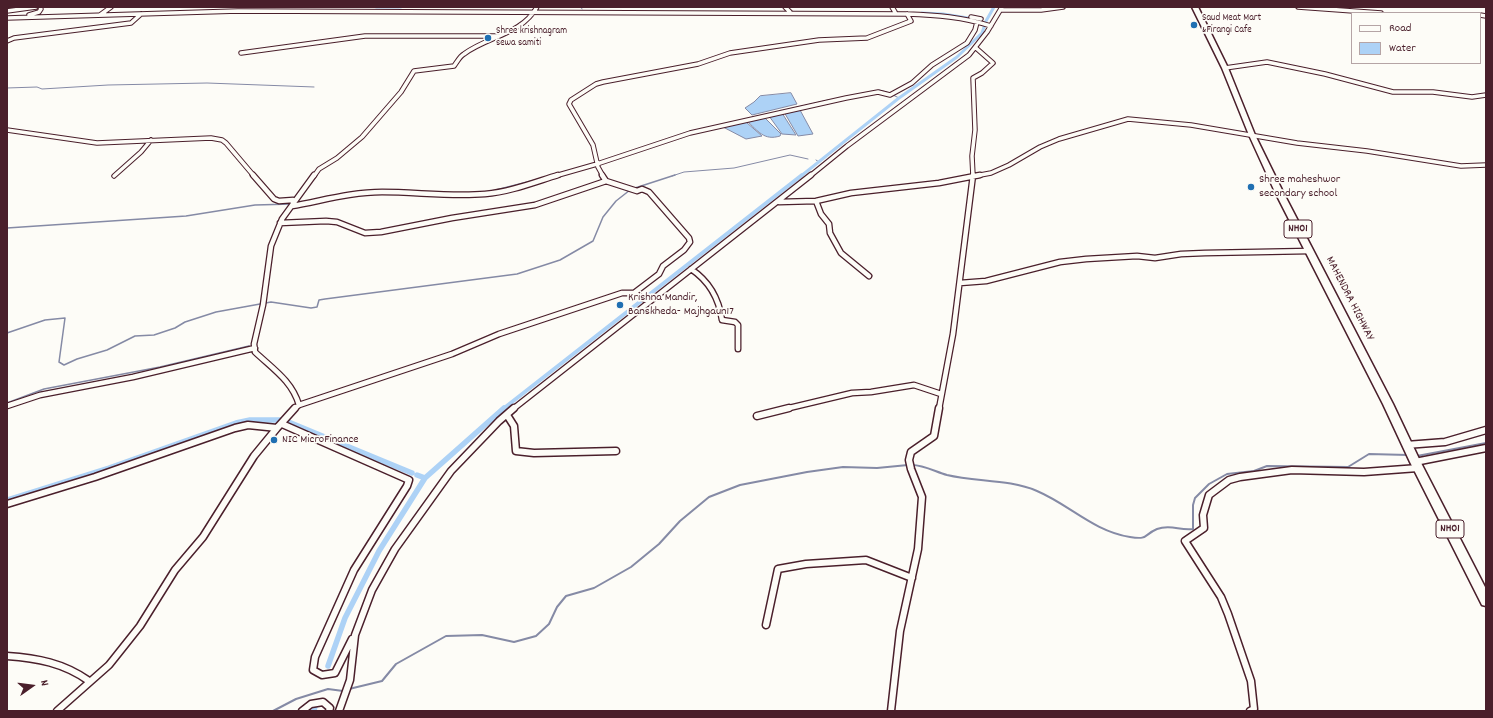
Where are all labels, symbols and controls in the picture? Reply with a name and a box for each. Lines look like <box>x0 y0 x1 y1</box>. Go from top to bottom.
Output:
legend <box>1351 12 1481 64</box>
place label: Saud Meat Mart &Firangi Cafe <box>1202 13 1261 36</box>
marker: Saud Meat Mart &Firangi Cafe <box>1189 20 1199 30</box>
text: Road <box>1389 20 1411 37</box>
place label: Shree krishnagram sewa samiti <box>496 26 567 50</box>
marker: Shree krishnagram sewa samiti <box>483 33 493 43</box>
text: Water <box>1389 40 1416 57</box>
place label: Shree maheshwor secondary school <box>1259 173 1340 201</box>
marker: Shree maheshwor secondary school <box>1246 182 1256 192</box>
road number: NH01 <box>1284 220 1312 238</box>
street label: MAHENDRA HIGHWAY <box>1322 255 1376 343</box>
place label: Krishna Mandir, Banskheda- Majhgaun17 <box>628 291 734 319</box>
marker: Krishna Mandir, Banskheda- Majhgaun17 <box>615 300 625 310</box>
place label: NIC MicroFinance <box>282 433 359 447</box>
marker: NIC MicroFinance <box>269 435 279 445</box>
road number: NH01 <box>1436 520 1464 538</box>
north arrow <box>12 666 52 706</box>
text: N <box>35 679 52 688</box>

